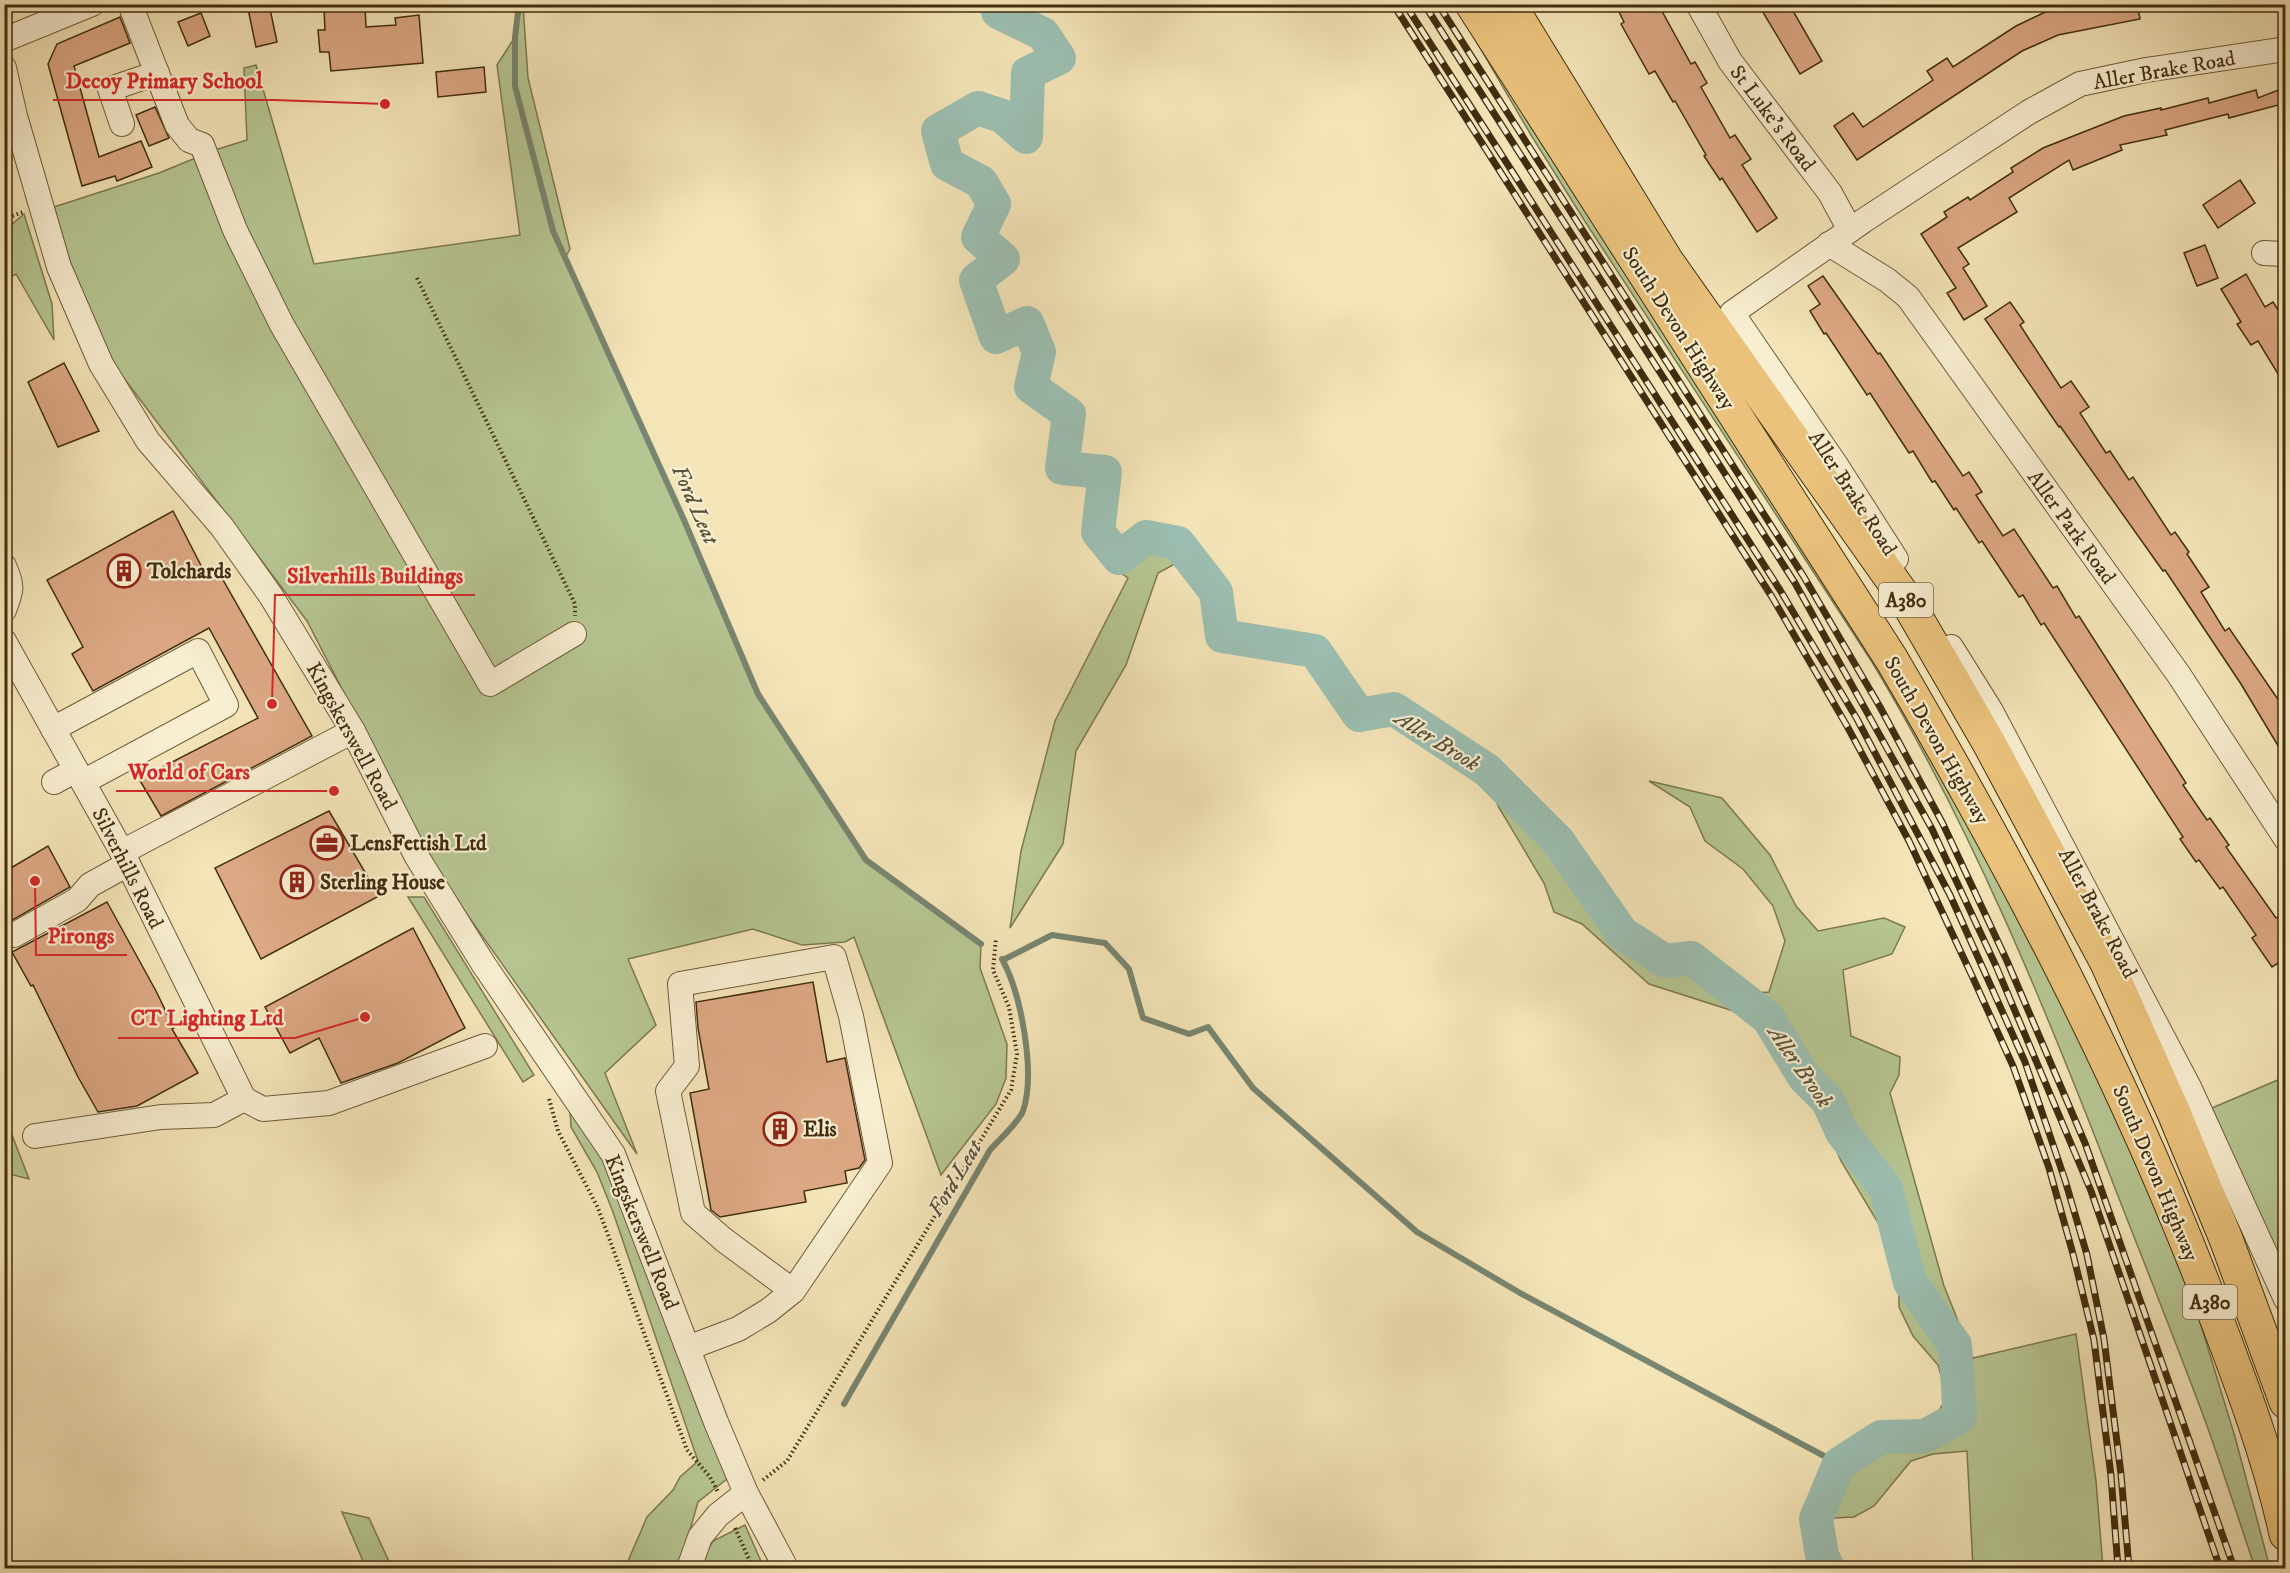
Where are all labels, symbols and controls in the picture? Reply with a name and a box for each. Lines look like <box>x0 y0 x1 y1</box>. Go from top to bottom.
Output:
street label: Aller Brake Road <box>2091 46 2238 96</box>
callout: Decoy Primary School <box>53 60 274 100</box>
street label: St Luke's Road <box>1724 60 1821 177</box>
text: Decoy Primary School <box>65 68 263 95</box>
street label: South Devon Highway <box>1616 242 1741 416</box>
street label: Aller Brake Road <box>1802 426 1902 561</box>
water label: Ford Leat <box>665 461 725 550</box>
street label: Aller Park Road <box>2021 466 2121 590</box>
building icon: Tolchards <box>106 553 142 589</box>
callout: Silverhills Buildings <box>275 555 475 595</box>
place label: Tolchards <box>146 559 231 585</box>
text: Silverhills Buildings <box>287 563 464 590</box>
road number: A380 <box>1879 583 1933 617</box>
street label: South Devon Highway <box>1878 652 1995 830</box>
street label: Kingskerswell Road <box>300 658 403 815</box>
water label: Aller Brook <box>1388 703 1485 778</box>
callout: World of Cars <box>116 751 262 791</box>
text: World of Cars <box>127 759 251 786</box>
street label: Silverhills Road <box>86 804 169 934</box>
office icon: LensFettish Ltd <box>309 825 345 861</box>
place label: LensFettish Ltd <box>350 831 487 857</box>
street label: Aller Brake Road <box>2052 844 2143 983</box>
building icon: Sterling House <box>279 864 315 900</box>
place label: Sterling House <box>320 870 445 896</box>
callout: Pirongs <box>36 915 127 955</box>
text: Pirongs <box>48 923 115 950</box>
callout: CT Lighting Ltd <box>118 998 295 1038</box>
text: CT Lighting Ltd <box>130 1005 285 1032</box>
water label: Aller Brook <box>1760 1018 1838 1114</box>
street label: South Devon Highway <box>2106 1081 2204 1266</box>
building icon: Elis <box>762 1111 798 1147</box>
place label: Elis <box>803 1117 837 1143</box>
water label: Ford Leat <box>922 1135 989 1222</box>
street label: Kingskerswell Road <box>598 1151 684 1314</box>
road number: A380 <box>2183 1285 2237 1319</box>

